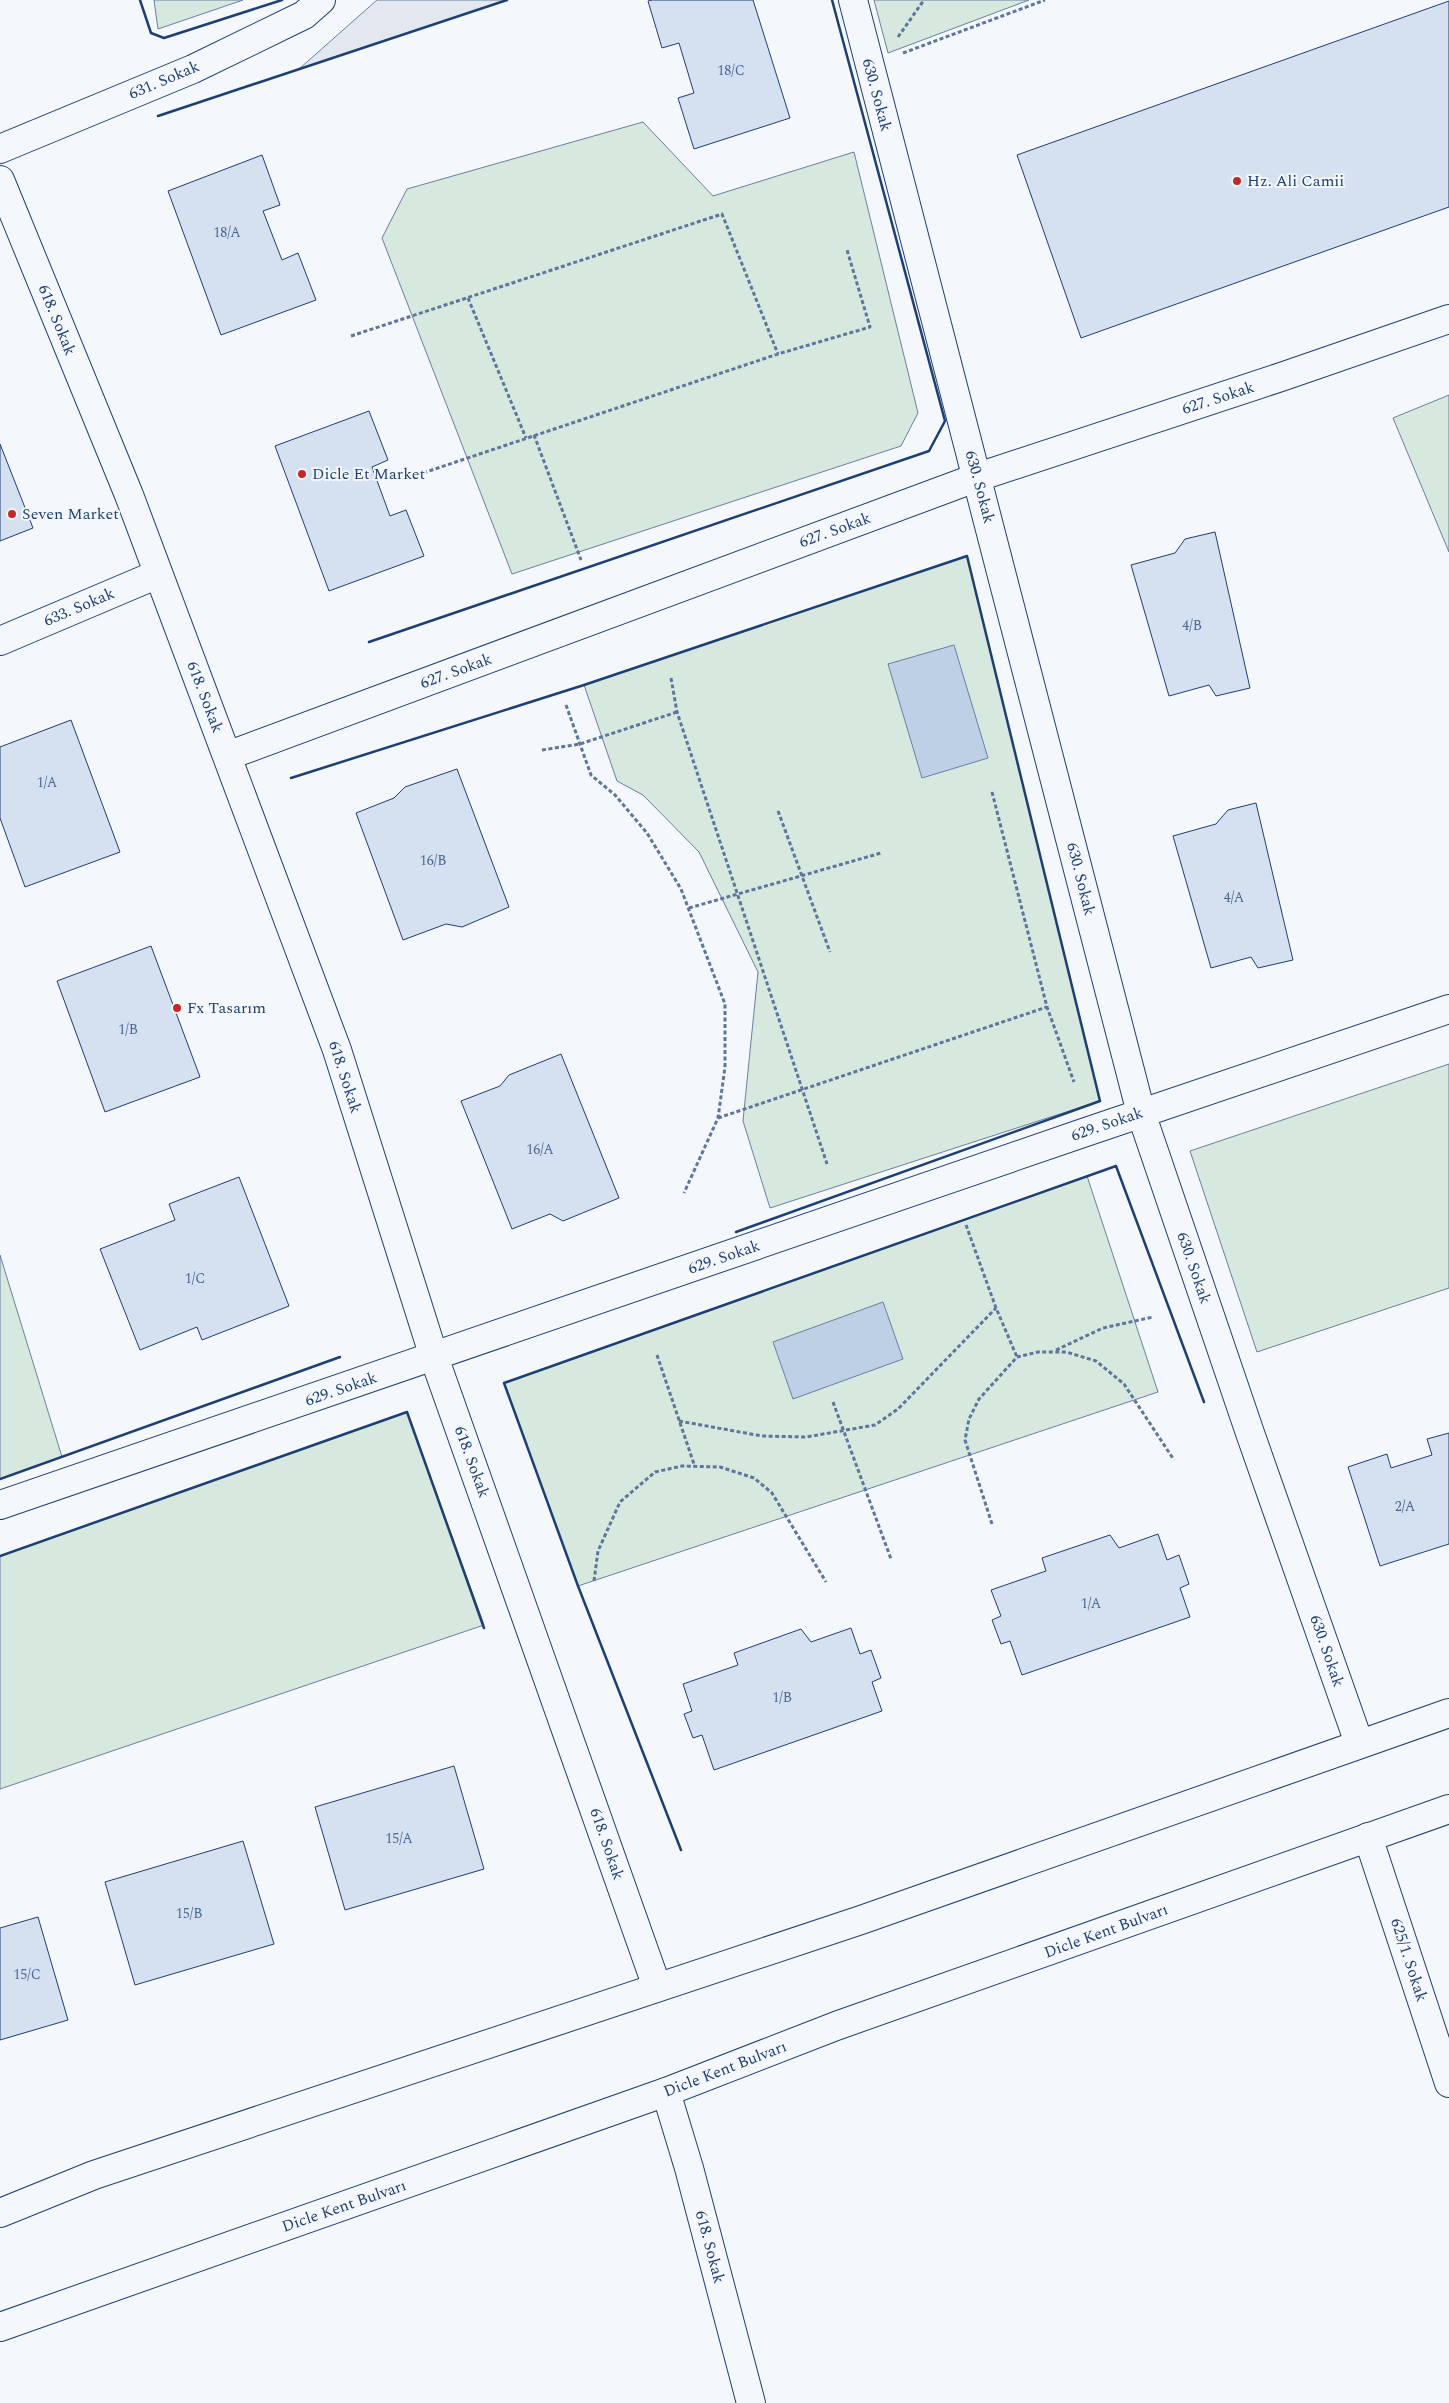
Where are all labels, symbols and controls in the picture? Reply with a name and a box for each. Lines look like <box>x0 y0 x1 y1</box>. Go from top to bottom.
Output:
street label: 631. Sokak <box>125 54 203 106</box>
street label: 630. Sokak <box>856 56 898 134</box>
house number: 18/C <box>717 60 745 81</box>
place label: Hz. Ali Camii <box>1247 169 1344 193</box>
marker: Hz. Ali Camii <box>1231 175 1243 187</box>
house number: 18/A <box>213 222 241 243</box>
street label: 618. Sokak <box>32 281 82 359</box>
street label: 627. Sokak <box>1179 375 1257 421</box>
street label: 630. Sokak <box>959 448 1001 526</box>
place label: Dicle Et Market <box>312 462 425 486</box>
marker: Dicle Et Market <box>296 468 308 480</box>
place label: Seven Market <box>22 502 119 526</box>
street label: 627. Sokak <box>796 506 874 554</box>
marker: Seven Market <box>6 508 18 520</box>
street label: 633. Sokak <box>40 581 118 633</box>
house number: 4/B <box>1182 615 1202 636</box>
street label: 627. Sokak <box>417 647 495 695</box>
street label: 618. Sokak <box>180 658 230 736</box>
house number: 1/A <box>37 772 58 793</box>
street label: 630. Sokak <box>1060 840 1102 918</box>
house number: 16/B <box>420 850 446 871</box>
house number: 4/A <box>1224 887 1245 908</box>
place label: Fx Tasarım <box>187 996 266 1020</box>
marker: Fx Tasarım <box>171 1002 183 1014</box>
house number: 1/B <box>118 1019 138 1040</box>
street label: 618. Sokak <box>322 1038 368 1116</box>
street label: 629. Sokak <box>1068 1100 1146 1148</box>
house number: 16/A <box>526 1139 554 1160</box>
street label: 630. Sokak <box>1170 1229 1218 1307</box>
street label: 629. Sokak <box>685 1233 763 1281</box>
house number: 1/C <box>185 1268 205 1289</box>
street label: 629. Sokak <box>302 1365 380 1413</box>
street label: 618. Sokak <box>448 1423 496 1501</box>
house number: 2/A <box>1395 1496 1416 1517</box>
house number: 1/A <box>1081 1593 1102 1614</box>
street label: 630. Sokak <box>1303 1612 1351 1690</box>
house number: 1/B <box>772 1687 792 1708</box>
street label: 618. Sokak <box>583 1805 631 1883</box>
house number: 15/A <box>385 1828 413 1849</box>
street label: Dicle Kent Bulvarı <box>1041 1897 1171 1965</box>
house number: 15/B <box>176 1903 202 1924</box>
street label: 625/1. Sokak <box>1384 1915 1434 2005</box>
house number: 15/C <box>13 1964 41 1985</box>
street label: Dicle Kent Bulvarı <box>660 2034 790 2104</box>
street label: Dicle Kent Bulvarı <box>278 2173 410 2239</box>
street label: 618. Sokak <box>689 2208 731 2286</box>

